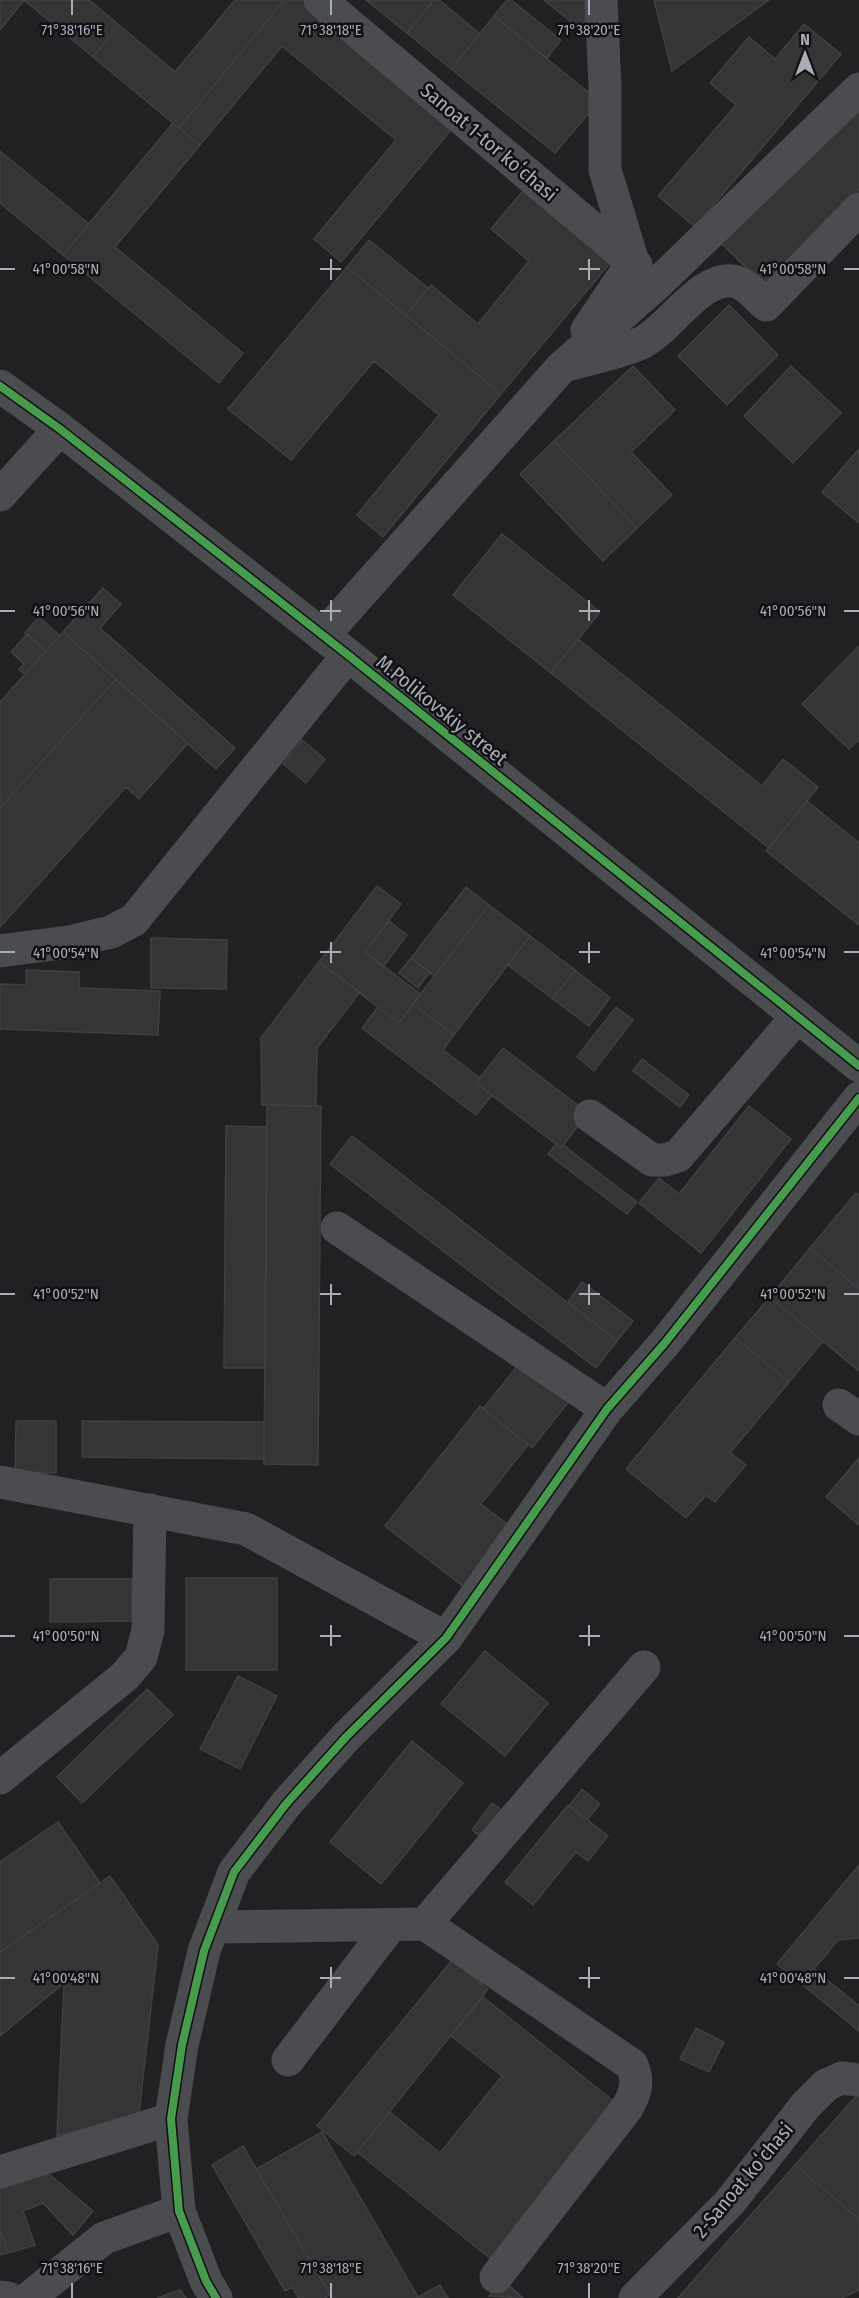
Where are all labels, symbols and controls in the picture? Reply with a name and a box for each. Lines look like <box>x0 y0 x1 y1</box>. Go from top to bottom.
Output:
text: 71°38'16"E <box>41 21 103 39</box>
text: 71°38'18"E <box>300 21 362 39</box>
text: 71°38'20"E <box>558 21 620 39</box>
north arrow <box>775 24 835 84</box>
text: N <box>800 30 810 49</box>
street label: Sanoat 1-tor koʻchasi <box>416 78 562 206</box>
text: 41°00'58"N <box>33 260 99 278</box>
text: 41°00'58"N <box>760 260 826 278</box>
text: 41°00'56"N <box>33 602 99 620</box>
text: 41°00'56"N <box>760 602 826 620</box>
street label: M.Polikovskiy street <box>372 650 513 771</box>
text: 41°00'54"N <box>33 944 99 962</box>
text: 41°00'54"N <box>760 944 826 962</box>
text: 41°00'52"N <box>33 1285 99 1303</box>
text: 41°00'52"N <box>760 1285 826 1303</box>
text: 41°00'50"N <box>32 1627 100 1645</box>
text: 41°00'50"N <box>759 1627 827 1645</box>
text: 41°00'48"N <box>33 1969 99 1987</box>
text: 41°00'48"N <box>760 1969 826 1987</box>
street label: 2-Sanoat koʻchasi <box>688 2118 798 2242</box>
text: 71°38'16"E <box>41 2259 103 2277</box>
text: 71°38'18"E <box>300 2259 362 2277</box>
text: 71°38'20"E <box>558 2259 620 2277</box>

